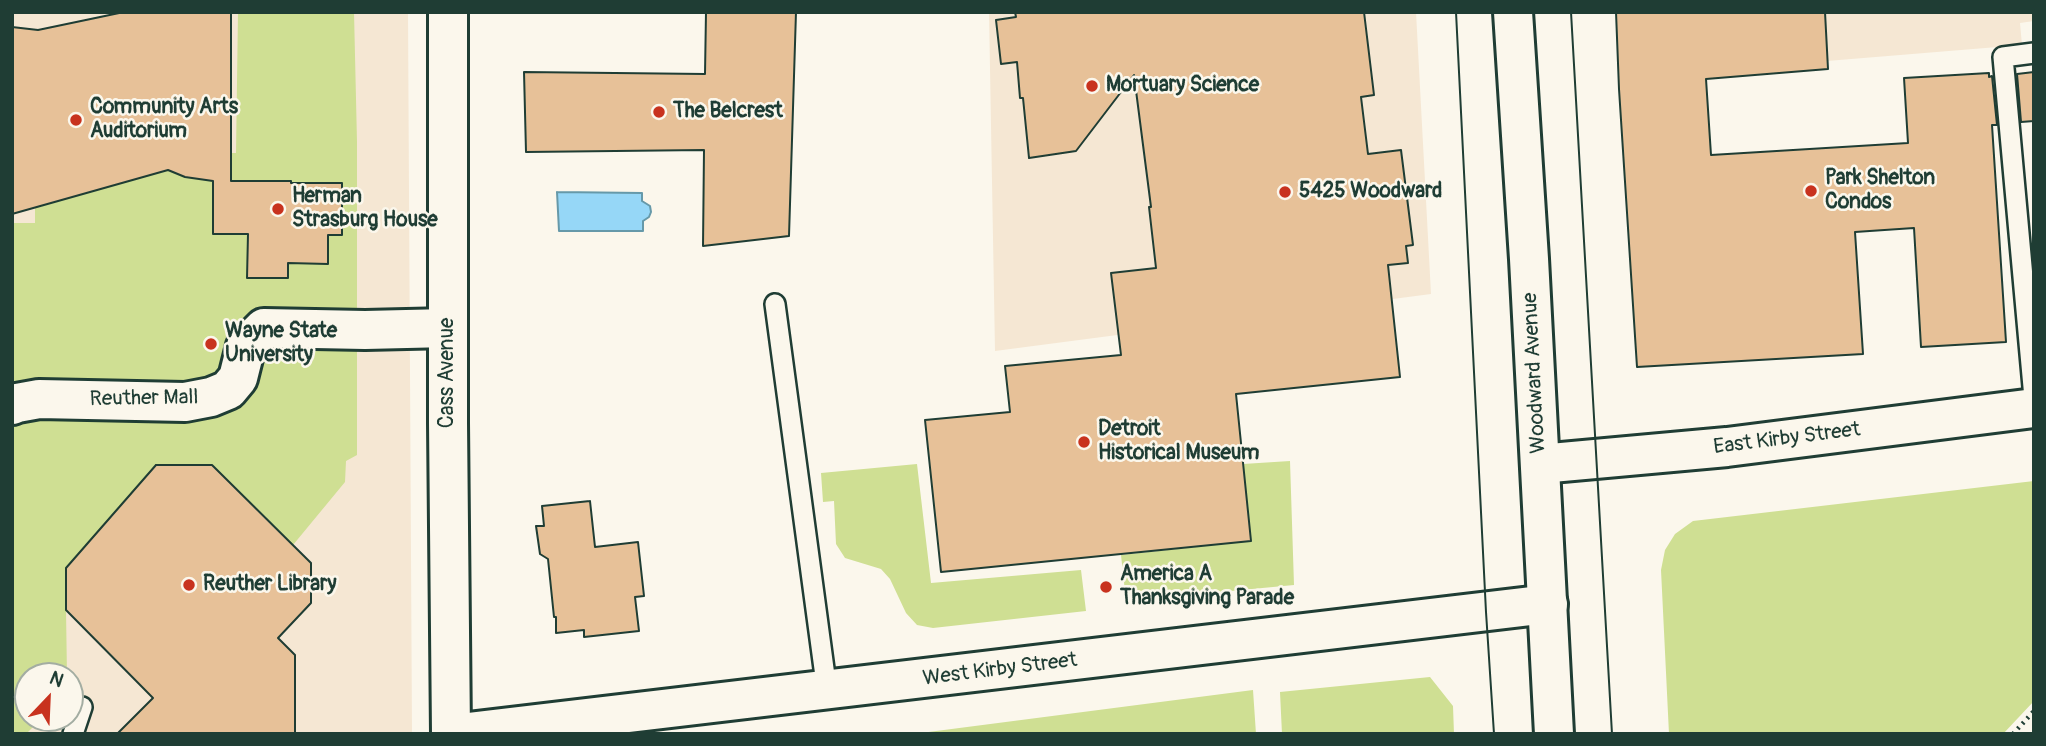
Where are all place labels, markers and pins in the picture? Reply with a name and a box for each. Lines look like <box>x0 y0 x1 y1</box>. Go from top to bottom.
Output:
place label: Mortuary Science <box>1106 73 1259 99</box>
marker: Mortuary Science <box>1084 78 1100 94</box>
place label: Community Arts Auditorium <box>90 95 238 145</box>
place label: The Belcrest <box>673 99 783 125</box>
marker: The Belcrest <box>651 104 667 120</box>
marker: Community Arts Auditorium <box>68 112 84 128</box>
place label: Park Shelton Condos <box>1825 166 1935 216</box>
place label: 5425 Woodward <box>1299 179 1442 205</box>
marker: Park Shelton Condos <box>1803 183 1819 199</box>
place label: Herman Strasburg House <box>292 184 438 234</box>
marker: 5425 Woodward <box>1277 184 1293 200</box>
marker: Herman Strasburg House <box>270 201 286 217</box>
place label: Wayne State University <box>225 319 337 369</box>
marker: Wayne State University <box>203 336 219 352</box>
place label: Detroit Historical Museum <box>1098 417 1259 467</box>
marker: Detroit Historical Museum <box>1076 434 1092 450</box>
place label: America A Thanksgiving Parade <box>1120 562 1294 612</box>
place label: Reuther Library <box>203 572 336 598</box>
marker: Reuther Library <box>181 577 197 593</box>
marker: America A Thanksgiving Parade <box>1098 579 1114 595</box>

